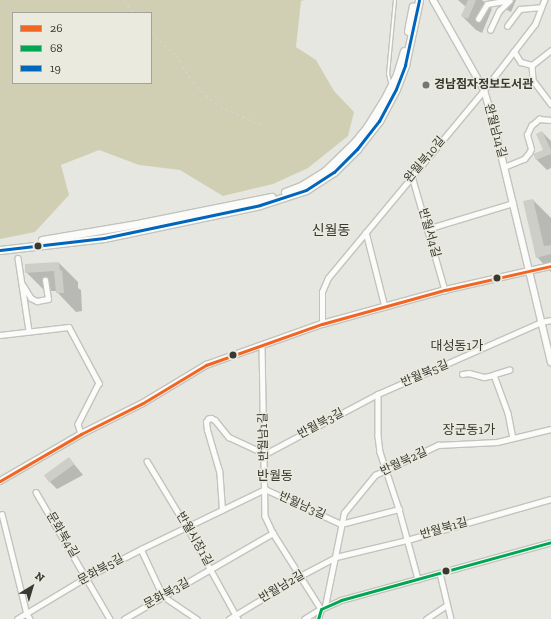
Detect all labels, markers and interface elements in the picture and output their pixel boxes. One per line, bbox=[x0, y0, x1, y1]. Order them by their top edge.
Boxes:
legend bbox=[12, 12, 152, 84]
text: 26 bbox=[50, 21, 63, 35]
text: 68 bbox=[50, 41, 63, 55]
text: 19 bbox=[50, 61, 61, 75]
place label: 경남점자정보도서관 bbox=[434, 78, 533, 92]
marker: 경남점자정보도서관 bbox=[421, 80, 431, 90]
street label: 완월남14길 bbox=[481, 102, 509, 160]
street label: 완월북10길 bbox=[402, 134, 448, 186]
street label: 반월서4길 bbox=[415, 207, 443, 259]
district label: 신월동 bbox=[312, 223, 350, 239]
unlabelled marker bbox=[33, 241, 43, 251]
unlabelled marker bbox=[492, 273, 502, 283]
district label: 대성동1가 bbox=[431, 338, 483, 354]
unlabelled marker bbox=[228, 350, 238, 360]
street label: 반월북5길 bbox=[399, 358, 451, 390]
street label: 반월북3길 bbox=[296, 406, 346, 442]
street label: 반월남1길 bbox=[256, 412, 272, 462]
district label: 장군동1가 bbox=[443, 422, 495, 438]
street label: 반월북2길 bbox=[378, 445, 430, 479]
district label: 반월동 bbox=[257, 468, 293, 484]
street label: 반월남3길 bbox=[276, 489, 328, 523]
street label: 반월시장1길 bbox=[173, 509, 215, 569]
street label: 문화북4길 bbox=[43, 510, 81, 560]
street label: 반월북1길 bbox=[419, 515, 469, 543]
street label: 문화북5길 bbox=[76, 552, 126, 588]
unlabelled marker bbox=[441, 566, 451, 576]
north arrow bbox=[12, 567, 52, 607]
street label: 반월남2길 bbox=[257, 568, 307, 606]
text: N bbox=[32, 569, 47, 585]
street label: 문화북3길 bbox=[142, 576, 192, 612]

